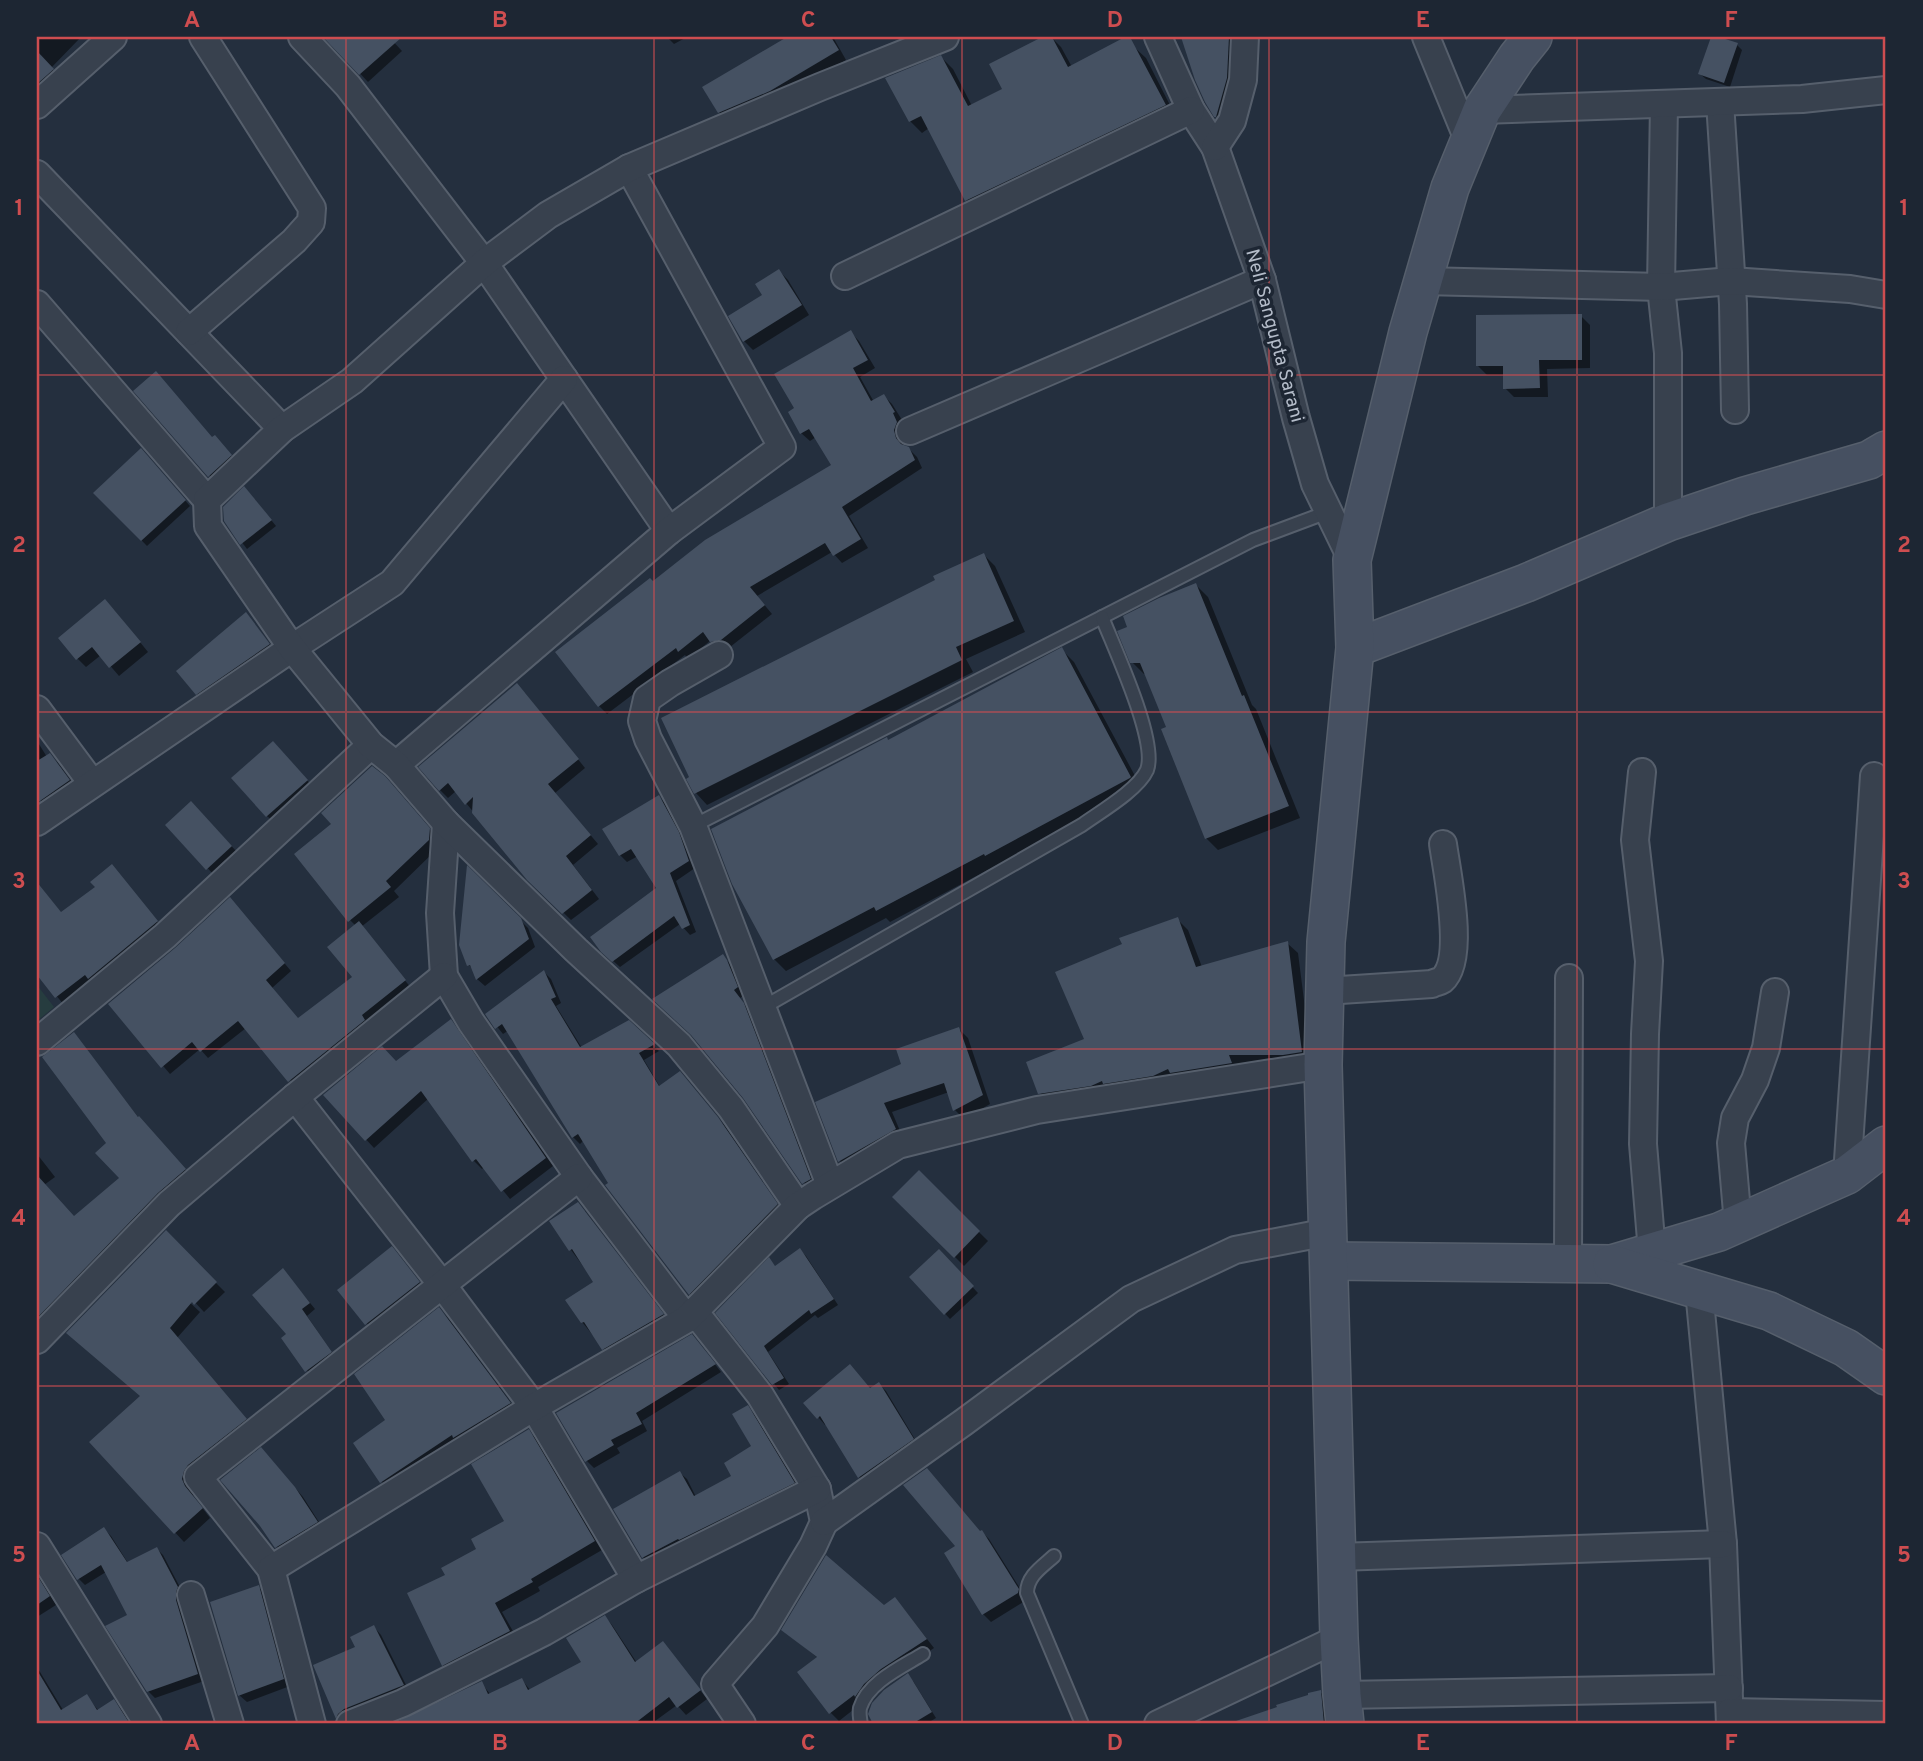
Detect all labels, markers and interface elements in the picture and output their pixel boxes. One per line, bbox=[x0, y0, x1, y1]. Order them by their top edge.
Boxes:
text: A bbox=[184, 7, 200, 36]
text: B bbox=[492, 7, 508, 36]
text: C bbox=[801, 7, 815, 36]
text: D bbox=[1107, 7, 1123, 36]
text: E bbox=[1416, 7, 1430, 36]
text: F bbox=[1724, 7, 1738, 36]
text: 1 bbox=[14, 195, 24, 224]
text: 1 bbox=[1899, 195, 1909, 224]
street label: Neli Sangupta Sarani bbox=[1239, 247, 1309, 425]
text: 2 bbox=[12, 532, 26, 561]
text: 2 bbox=[1897, 532, 1911, 561]
text: 3 bbox=[12, 868, 26, 897]
text: 3 bbox=[1897, 868, 1911, 897]
text: 4 bbox=[12, 1205, 26, 1234]
text: 4 bbox=[1897, 1205, 1911, 1234]
text: 5 bbox=[12, 1542, 26, 1571]
text: 5 bbox=[1897, 1542, 1911, 1571]
text: A bbox=[184, 1730, 200, 1759]
text: B bbox=[492, 1730, 508, 1759]
text: C bbox=[801, 1730, 815, 1759]
text: D bbox=[1107, 1730, 1123, 1759]
text: E bbox=[1416, 1730, 1430, 1759]
text: F bbox=[1724, 1730, 1738, 1759]

